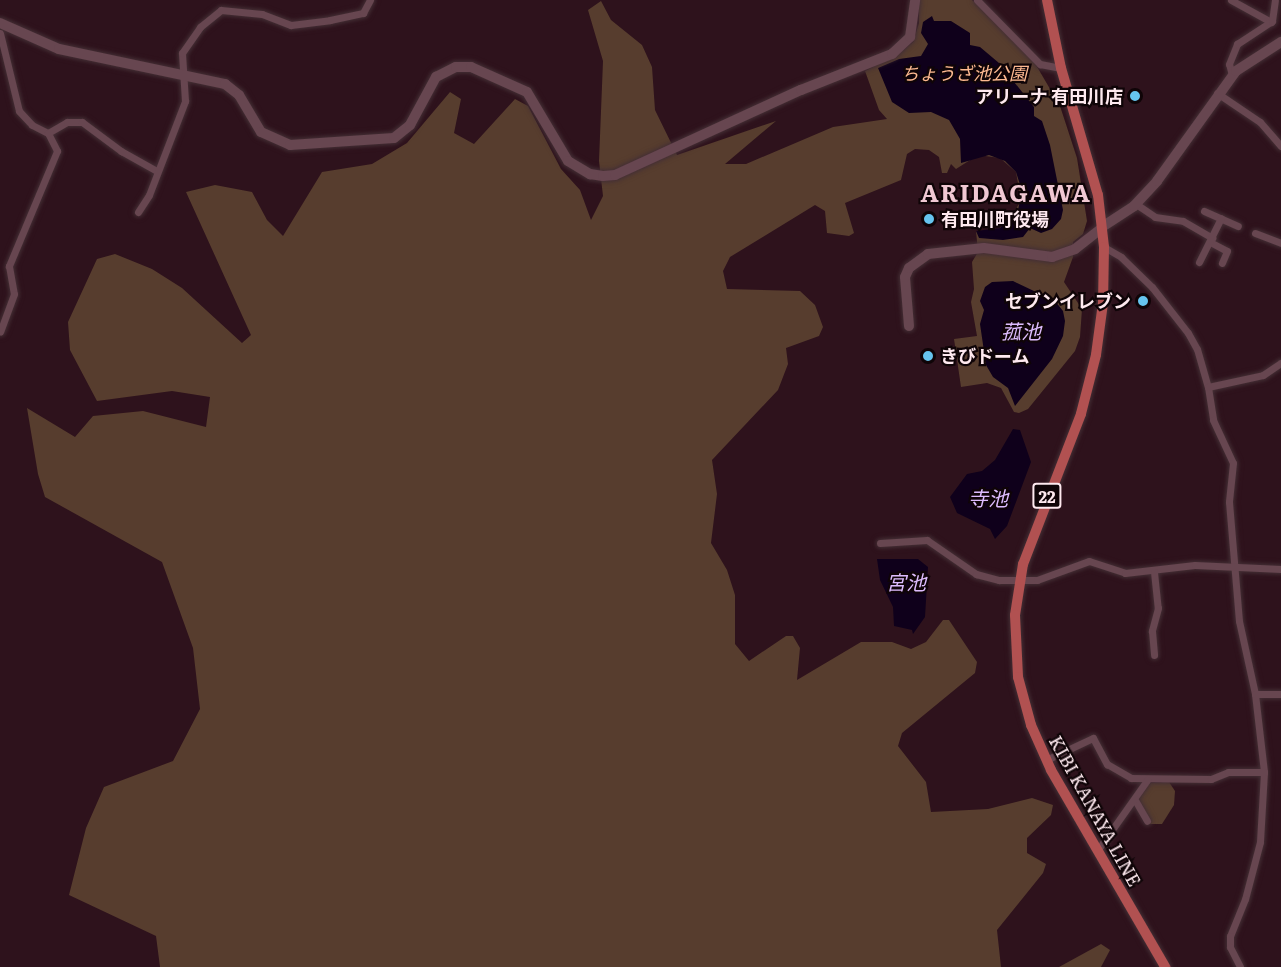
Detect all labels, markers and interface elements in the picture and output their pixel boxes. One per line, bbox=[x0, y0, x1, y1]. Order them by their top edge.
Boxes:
park label: ちょうざ池公園 bbox=[901, 62, 1027, 84]
place label: アリーナ 有田川店 bbox=[975, 85, 1123, 107]
marker: アリーナ 有田川店 bbox=[1128, 89, 1142, 103]
district label: ARIDAGAWA bbox=[921, 178, 1091, 206]
place label: 有田川町役場 bbox=[941, 208, 1049, 230]
marker: 有田川町役場 bbox=[922, 212, 936, 226]
place label: セブンイレブン bbox=[1005, 290, 1131, 312]
marker: セブンイレブン bbox=[1136, 294, 1150, 308]
water label: 菰池 bbox=[1001, 318, 1041, 342]
place label: きびドーム bbox=[940, 345, 1030, 367]
marker: きびドーム bbox=[921, 349, 935, 363]
road number: 22 bbox=[1032, 483, 1062, 509]
water label: 寺池 bbox=[968, 485, 1008, 509]
water label: 宮池 bbox=[886, 569, 926, 593]
street label: KIBI KANAYA LINE bbox=[1045, 732, 1145, 890]

